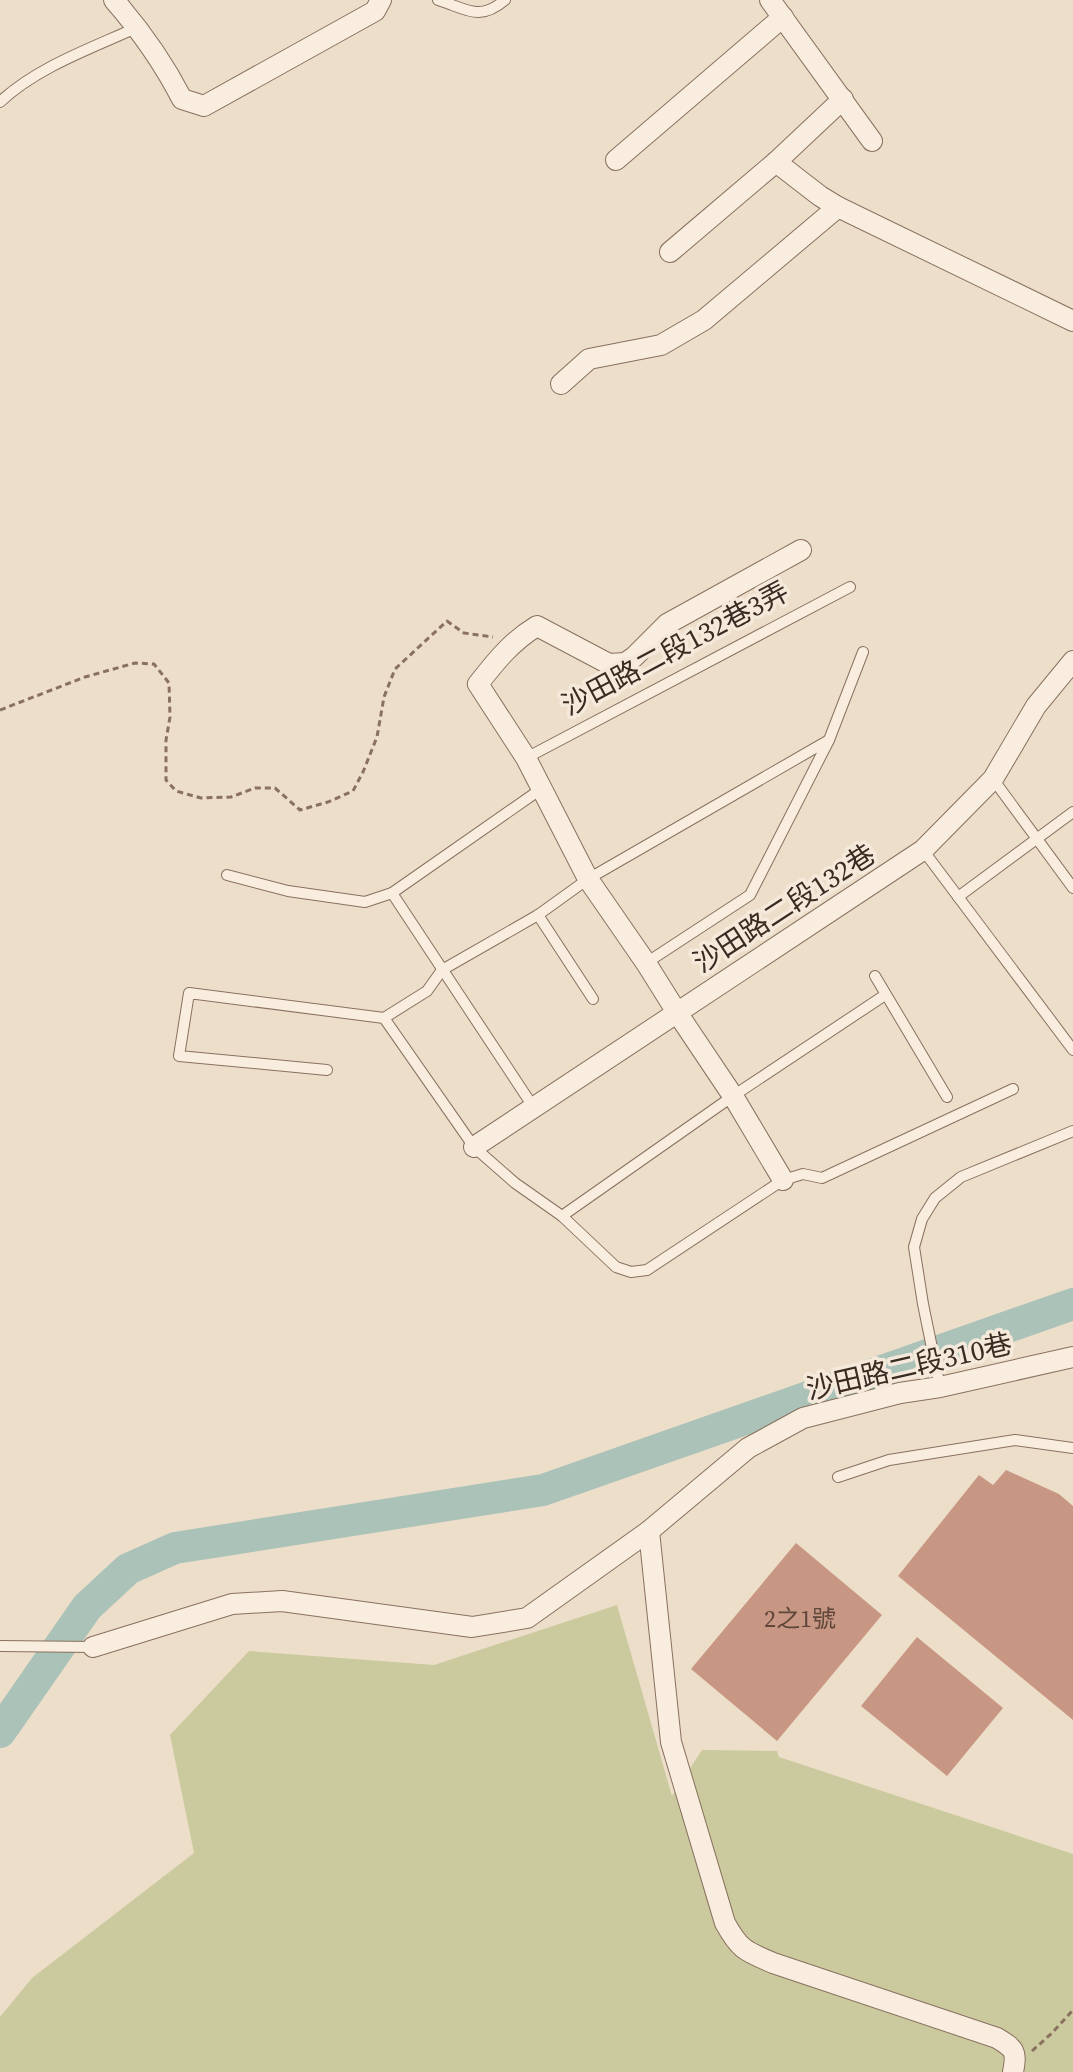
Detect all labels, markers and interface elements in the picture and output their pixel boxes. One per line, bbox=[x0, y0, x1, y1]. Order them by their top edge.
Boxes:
street label: 沙田路二段132巷3弄 bbox=[555, 572, 795, 724]
street label: 沙田路二段132巷 bbox=[686, 835, 882, 981]
street label: 沙田路二段310巷 bbox=[802, 1324, 1016, 1408]
house number: 2之1號 bbox=[764, 1602, 836, 1635]

